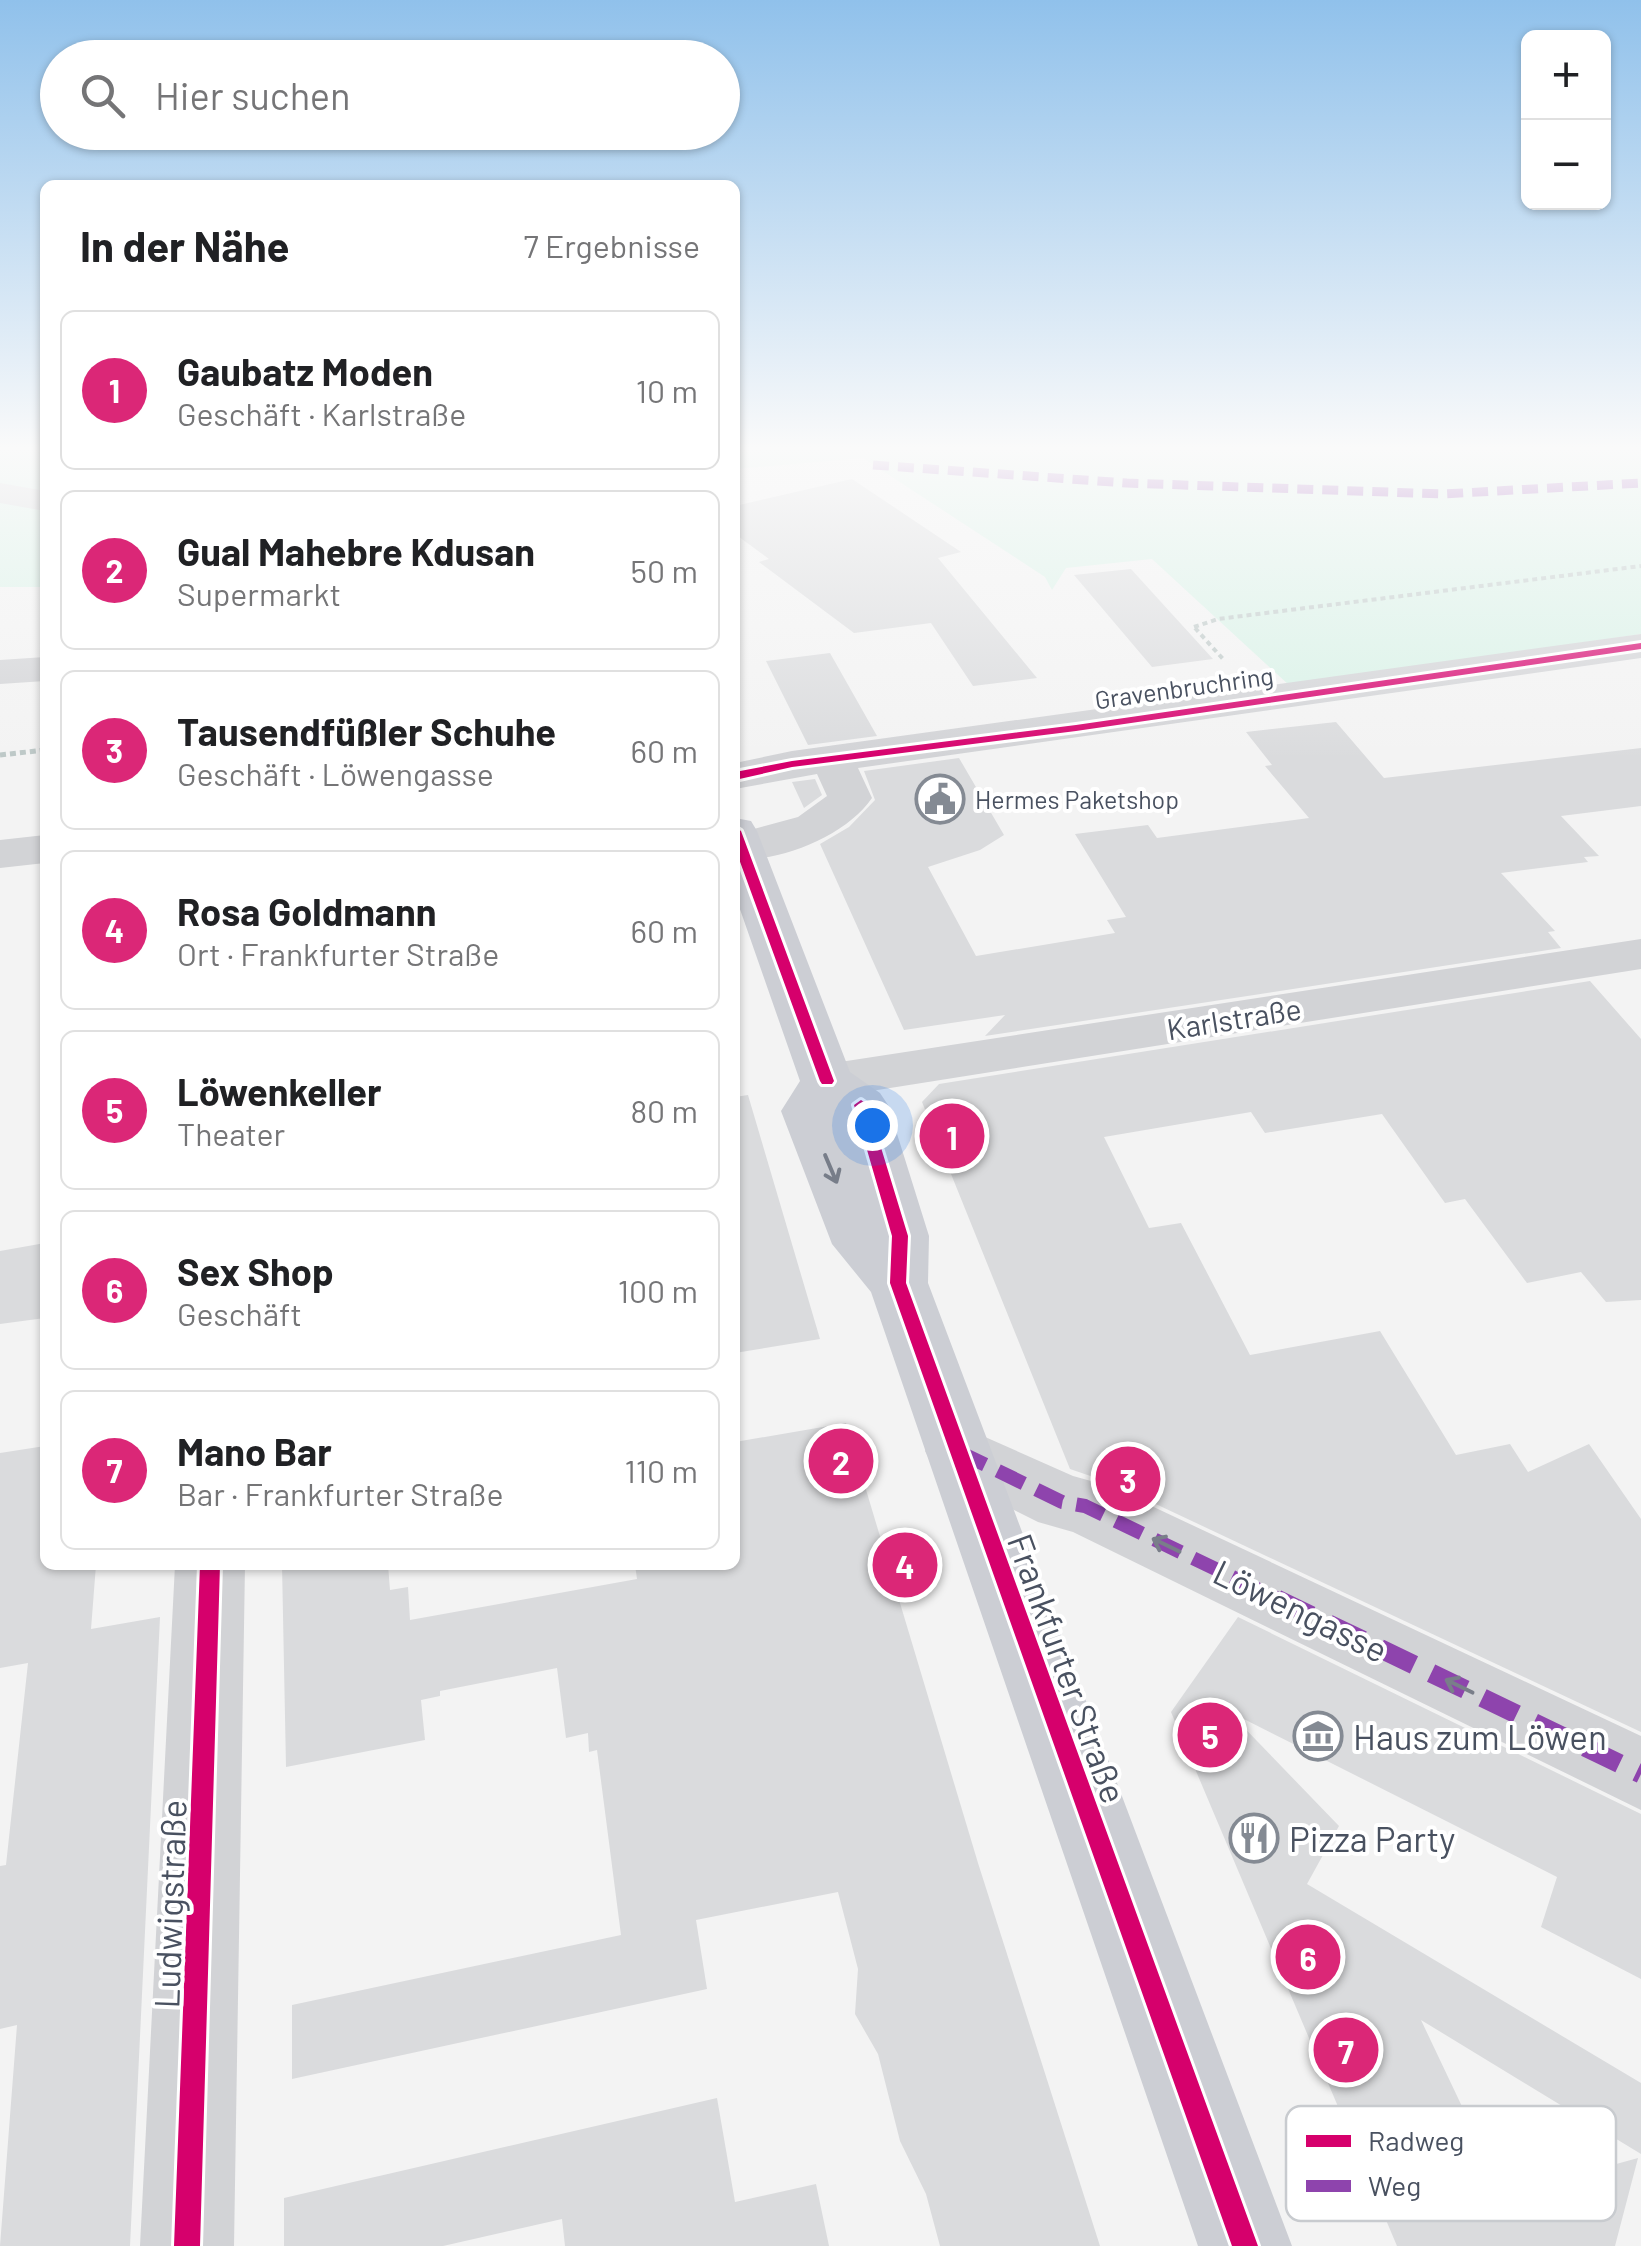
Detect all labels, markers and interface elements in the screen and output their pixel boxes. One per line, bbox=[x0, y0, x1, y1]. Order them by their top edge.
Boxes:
map controls bbox=[1521, 30, 1611, 210]
button: + bbox=[1521, 30, 1611, 120]
search box bbox=[40, 40, 740, 150]
icon: search bbox=[75, 68, 130, 123]
text: Hier suchen bbox=[155, 72, 351, 118]
button: − bbox=[1521, 120, 1611, 210]
text: In der Nähe bbox=[80, 220, 289, 270]
text: 7 Ergebnisse bbox=[523, 226, 700, 264]
text: Gaubatz Moden bbox=[177, 348, 433, 394]
text: 1 bbox=[109, 371, 120, 409]
text: 10 m bbox=[636, 371, 698, 409]
text: Geschäft · Karlstraße bbox=[177, 394, 466, 432]
text: Gual Mahebre Kdusan bbox=[177, 528, 535, 574]
text: 2 bbox=[106, 551, 123, 589]
text: 50 m bbox=[631, 551, 698, 589]
text: Supermarkt bbox=[177, 574, 341, 612]
street label: Gravenbruchring bbox=[1093, 660, 1275, 714]
text: Tausendfüßler Schuhe bbox=[177, 708, 556, 754]
text: 3 bbox=[106, 731, 123, 769]
text: 60 m bbox=[631, 731, 698, 769]
text: Geschäft · Löwengasse bbox=[177, 754, 494, 792]
public building icon: Hermes Paketshop bbox=[914, 773, 966, 825]
place label: Hermes Paketshop bbox=[975, 784, 1179, 814]
text: Rosa Goldmann bbox=[177, 888, 437, 934]
text: 4 bbox=[105, 911, 124, 949]
text: 60 m bbox=[631, 911, 698, 949]
text: Ort · Frankfurter Straße bbox=[177, 934, 499, 972]
street label: Karlstraße bbox=[1164, 990, 1304, 1046]
text: Löwenkeller bbox=[177, 1068, 382, 1114]
text: 5 bbox=[106, 1091, 123, 1129]
text: 80 m bbox=[630, 1091, 698, 1129]
pin: 1 bbox=[920, 1098, 984, 1174]
your location bbox=[847, 1100, 898, 1151]
text: Theater bbox=[177, 1114, 285, 1152]
one-way arrow bbox=[823, 1153, 841, 1184]
text: Sex Shop bbox=[177, 1248, 334, 1294]
text: 6 bbox=[106, 1271, 123, 1309]
text: 100 m bbox=[618, 1271, 698, 1309]
text: Geschäft bbox=[177, 1294, 302, 1332]
pin: 2 bbox=[808, 1424, 874, 1498]
text: Mano Bar bbox=[177, 1428, 332, 1474]
pin: 3 bbox=[1096, 1442, 1160, 1516]
text: 7 bbox=[107, 1451, 122, 1489]
text: 110 m bbox=[625, 1451, 698, 1489]
text: Bar · Frankfurter Straße bbox=[177, 1474, 503, 1512]
pin: 4 bbox=[872, 1528, 938, 1602]
street label: Frankfurter Straße bbox=[1000, 1528, 1136, 1808]
one-way arrow bbox=[1152, 1534, 1182, 1553]
street label: Löwengasse bbox=[1207, 1550, 1395, 1670]
one-way arrow bbox=[1444, 1676, 1474, 1695]
pin: 5 bbox=[1178, 1698, 1242, 1772]
museum icon: Haus zum Löwen bbox=[1292, 1710, 1344, 1762]
place label: Haus zum Löwen bbox=[1353, 1715, 1607, 1757]
street label: Ludwigstraße bbox=[144, 1799, 194, 2009]
restaurant icon: Pizza Party bbox=[1228, 1812, 1280, 1864]
place label: Pizza Party bbox=[1289, 1817, 1455, 1859]
pin: 6 bbox=[1276, 1920, 1340, 1994]
pin: 7 bbox=[1314, 2012, 1378, 2088]
legend bbox=[1286, 2106, 1616, 2221]
text: Radweg bbox=[1368, 2123, 1464, 2157]
text: Weg bbox=[1368, 2168, 1421, 2202]

